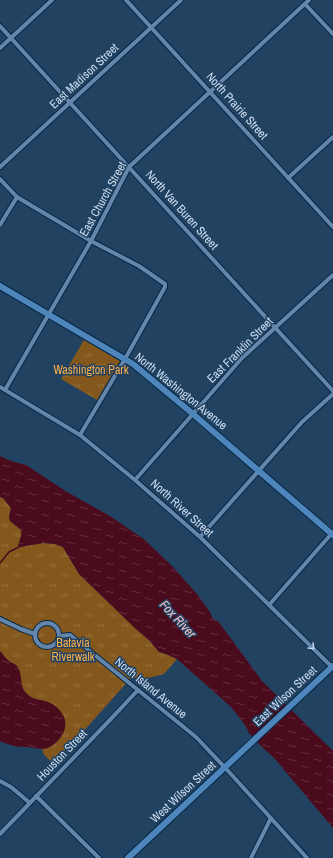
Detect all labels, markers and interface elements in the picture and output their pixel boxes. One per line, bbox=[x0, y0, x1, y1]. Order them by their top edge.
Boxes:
street label: East Madison Street bbox=[46, 40, 122, 112]
street label: North Prairie Street bbox=[203, 69, 272, 143]
street label: East Church Street bbox=[76, 159, 130, 239]
street label: North Van Buren Street bbox=[142, 167, 222, 253]
street label: East Franklin Street bbox=[204, 313, 277, 386]
street label: North Washington Avenue bbox=[132, 349, 230, 433]
park label: Washington Park bbox=[53, 362, 129, 378]
street label: North River Street bbox=[147, 476, 217, 541]
water label: Fox River bbox=[156, 596, 200, 642]
park label: Batavia Riverwalk bbox=[51, 635, 95, 665]
one-way arrow bbox=[307, 643, 315, 650]
street label: North Island Avenue bbox=[112, 654, 190, 722]
street label: East Wilson Street bbox=[250, 662, 320, 730]
street label: Houston Street bbox=[33, 726, 91, 784]
street label: West Wilson Street bbox=[147, 757, 219, 827]

